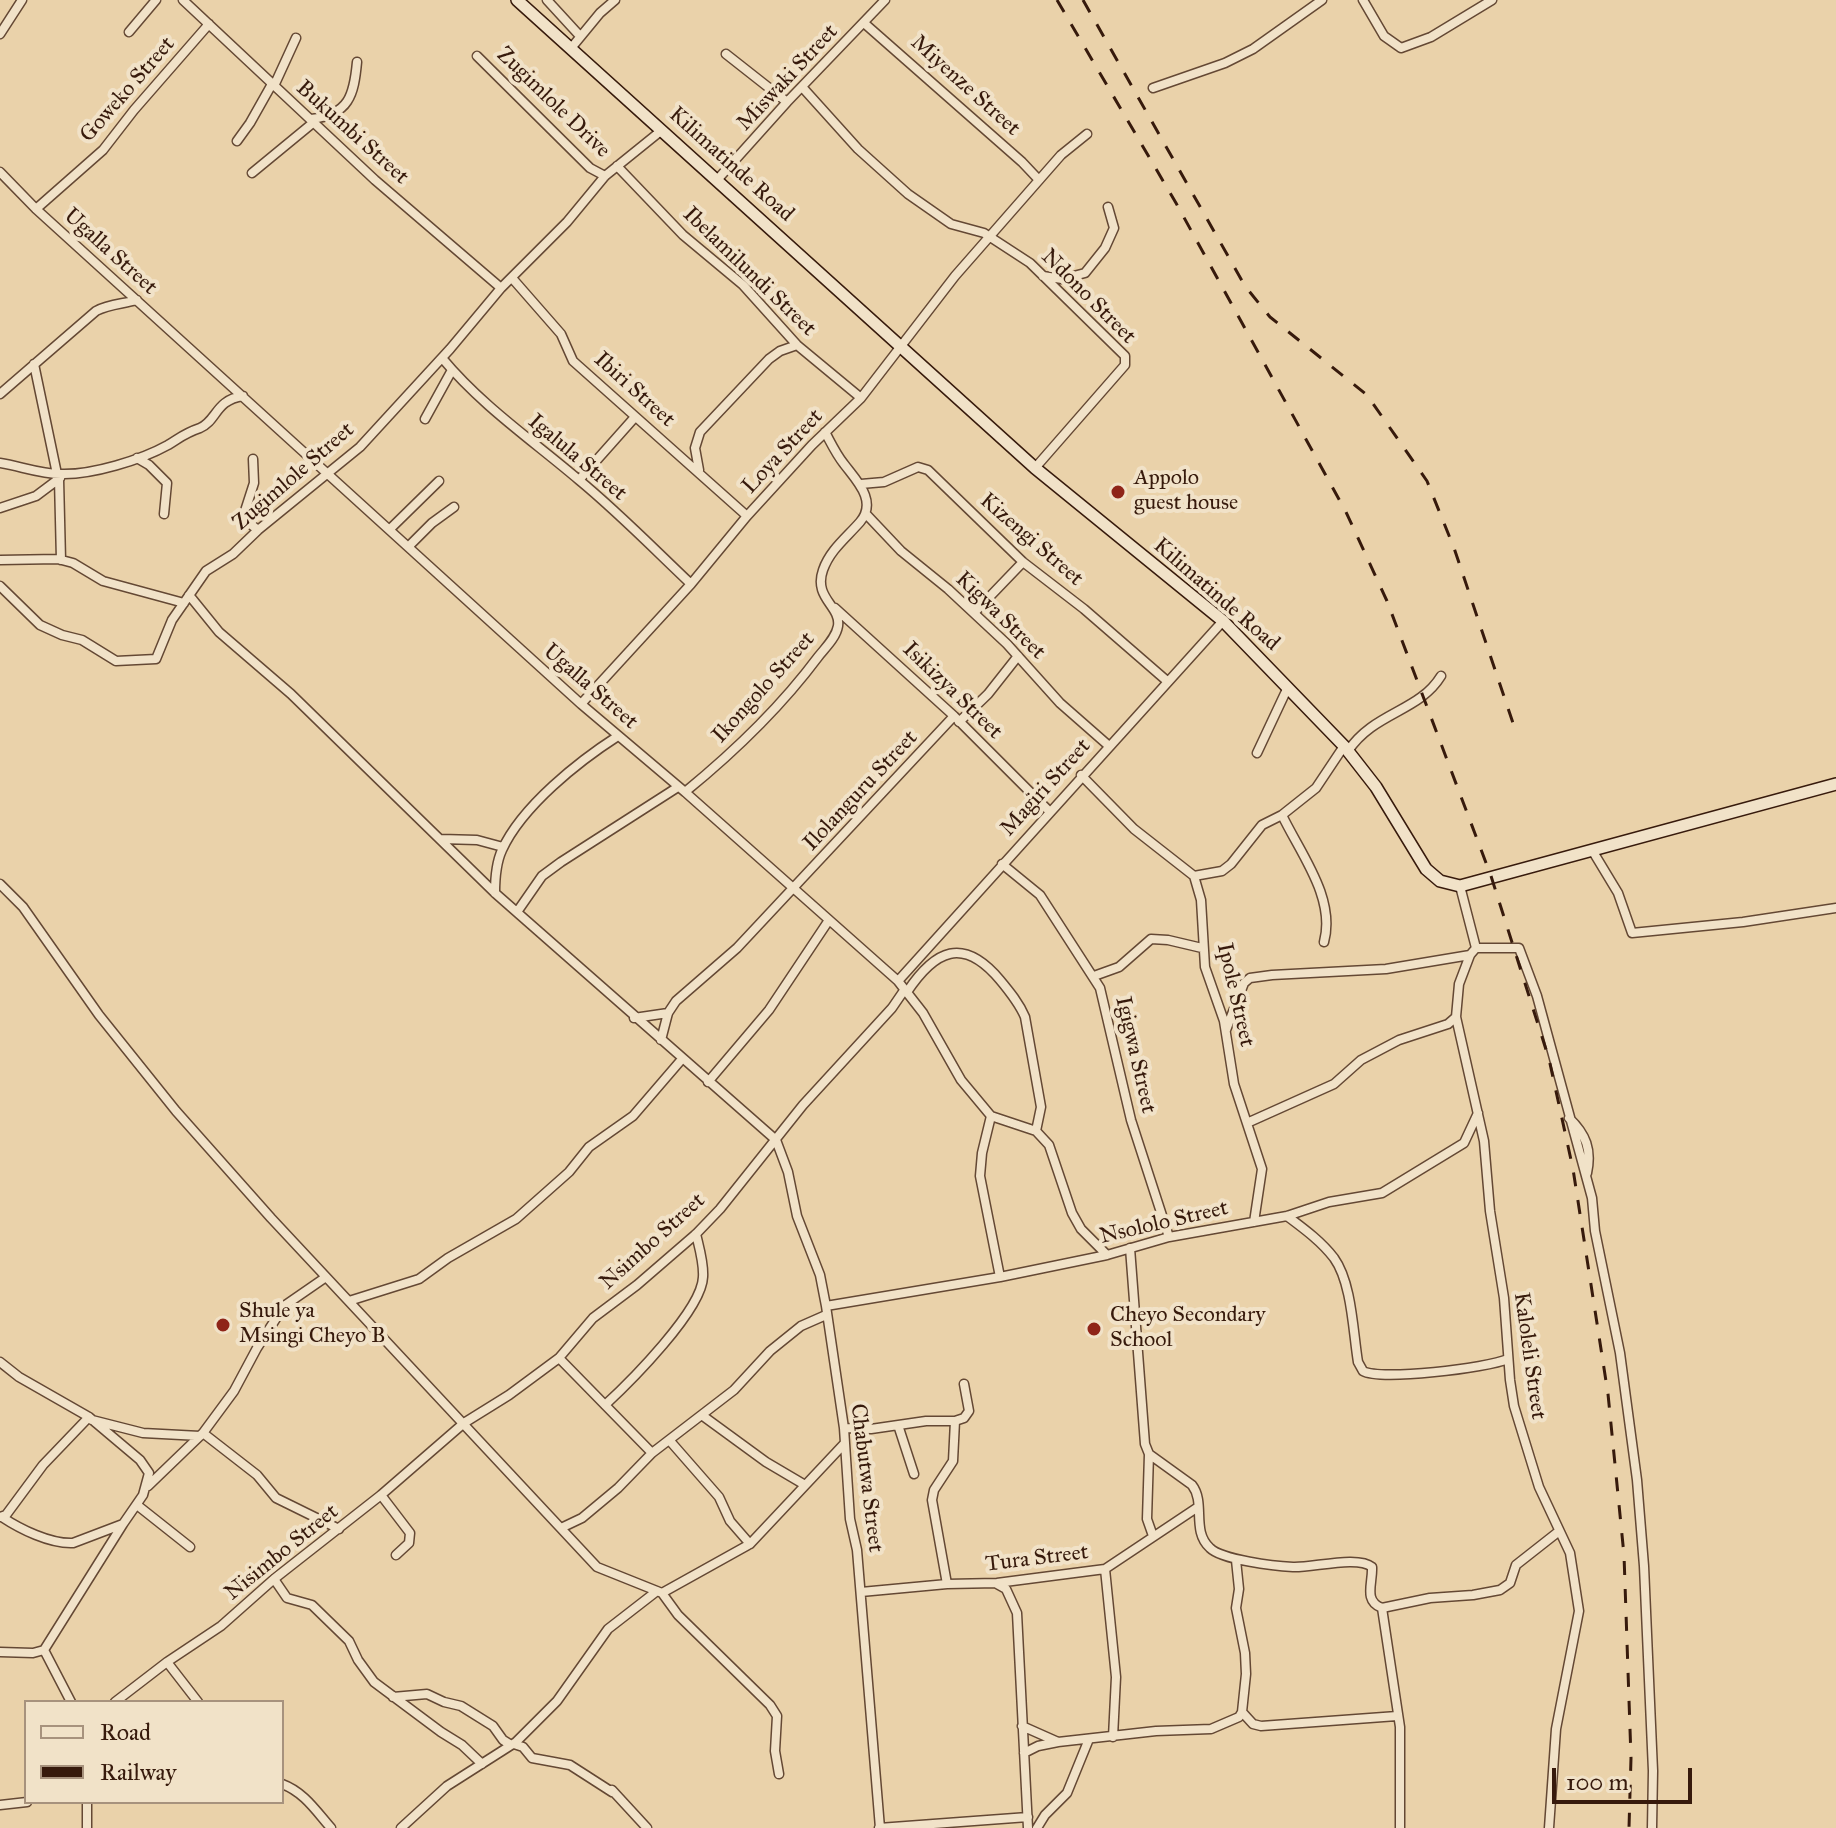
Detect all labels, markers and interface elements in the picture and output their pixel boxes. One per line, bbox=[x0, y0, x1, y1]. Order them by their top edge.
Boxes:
street label: Miswaki Street bbox=[732, 19, 844, 137]
street label: Miyenze Street bbox=[905, 30, 1025, 142]
street label: Goweko Street bbox=[75, 32, 181, 148]
street label: Zugimlole Drive bbox=[491, 42, 615, 164]
street label: Bukumbi Street bbox=[290, 75, 414, 191]
street label: Kilimatinde Road bbox=[663, 102, 799, 228]
street label: Ibelamilundi Street bbox=[677, 202, 821, 342]
street label: Ugalla Street bbox=[58, 203, 162, 301]
street label: Ndono Street bbox=[1035, 244, 1141, 350]
street label: Ibiri Street bbox=[588, 347, 680, 433]
street label: Loya Street bbox=[737, 404, 829, 500]
street label: Igalula Street bbox=[522, 409, 632, 507]
street label: Zugimlole Street bbox=[228, 417, 360, 537]
place label: Appolo guest house bbox=[1134, 466, 1238, 518]
marker: Appolo guest house bbox=[1109, 483, 1127, 501]
street label: Kizengi Street bbox=[974, 488, 1088, 592]
street label: Kilimatinde Road bbox=[1147, 533, 1285, 657]
street label: Kigwa Street bbox=[949, 566, 1051, 666]
street label: Ikongolo Street bbox=[707, 627, 821, 749]
street label: Isikizya Street bbox=[897, 637, 1007, 745]
street label: Ugalla Street bbox=[537, 639, 643, 735]
street label: Ilolanguru Street bbox=[798, 725, 924, 857]
street label: Magiri Street bbox=[995, 734, 1097, 842]
street label: Ipole Street bbox=[1210, 941, 1260, 1049]
street label: Igigwa Street bbox=[1109, 994, 1161, 1116]
street label: Nsimbo Street bbox=[595, 1188, 711, 1296]
street label: Nsololo Street bbox=[1097, 1195, 1231, 1251]
street label: Kaloleli Street bbox=[1507, 1291, 1551, 1421]
place label: Shule ya Msingi Cheyo B bbox=[239, 1299, 386, 1350]
place label: Cheyo Secondary School bbox=[1110, 1303, 1265, 1354]
marker: Shule ya Msingi Cheyo B bbox=[214, 1316, 232, 1334]
marker: Cheyo Secondary School bbox=[1085, 1320, 1103, 1338]
street label: Chabutwa Street bbox=[844, 1402, 888, 1554]
street label: Nisimbo Street bbox=[220, 1499, 344, 1607]
street label: Tura Street bbox=[984, 1540, 1090, 1578]
legend bbox=[24, 1700, 284, 1804]
text: Road bbox=[100, 1717, 151, 1747]
scale bar bbox=[1556, 1752, 1696, 1802]
text: Railway bbox=[100, 1757, 177, 1787]
text: 100 m bbox=[1566, 1767, 1629, 1797]

